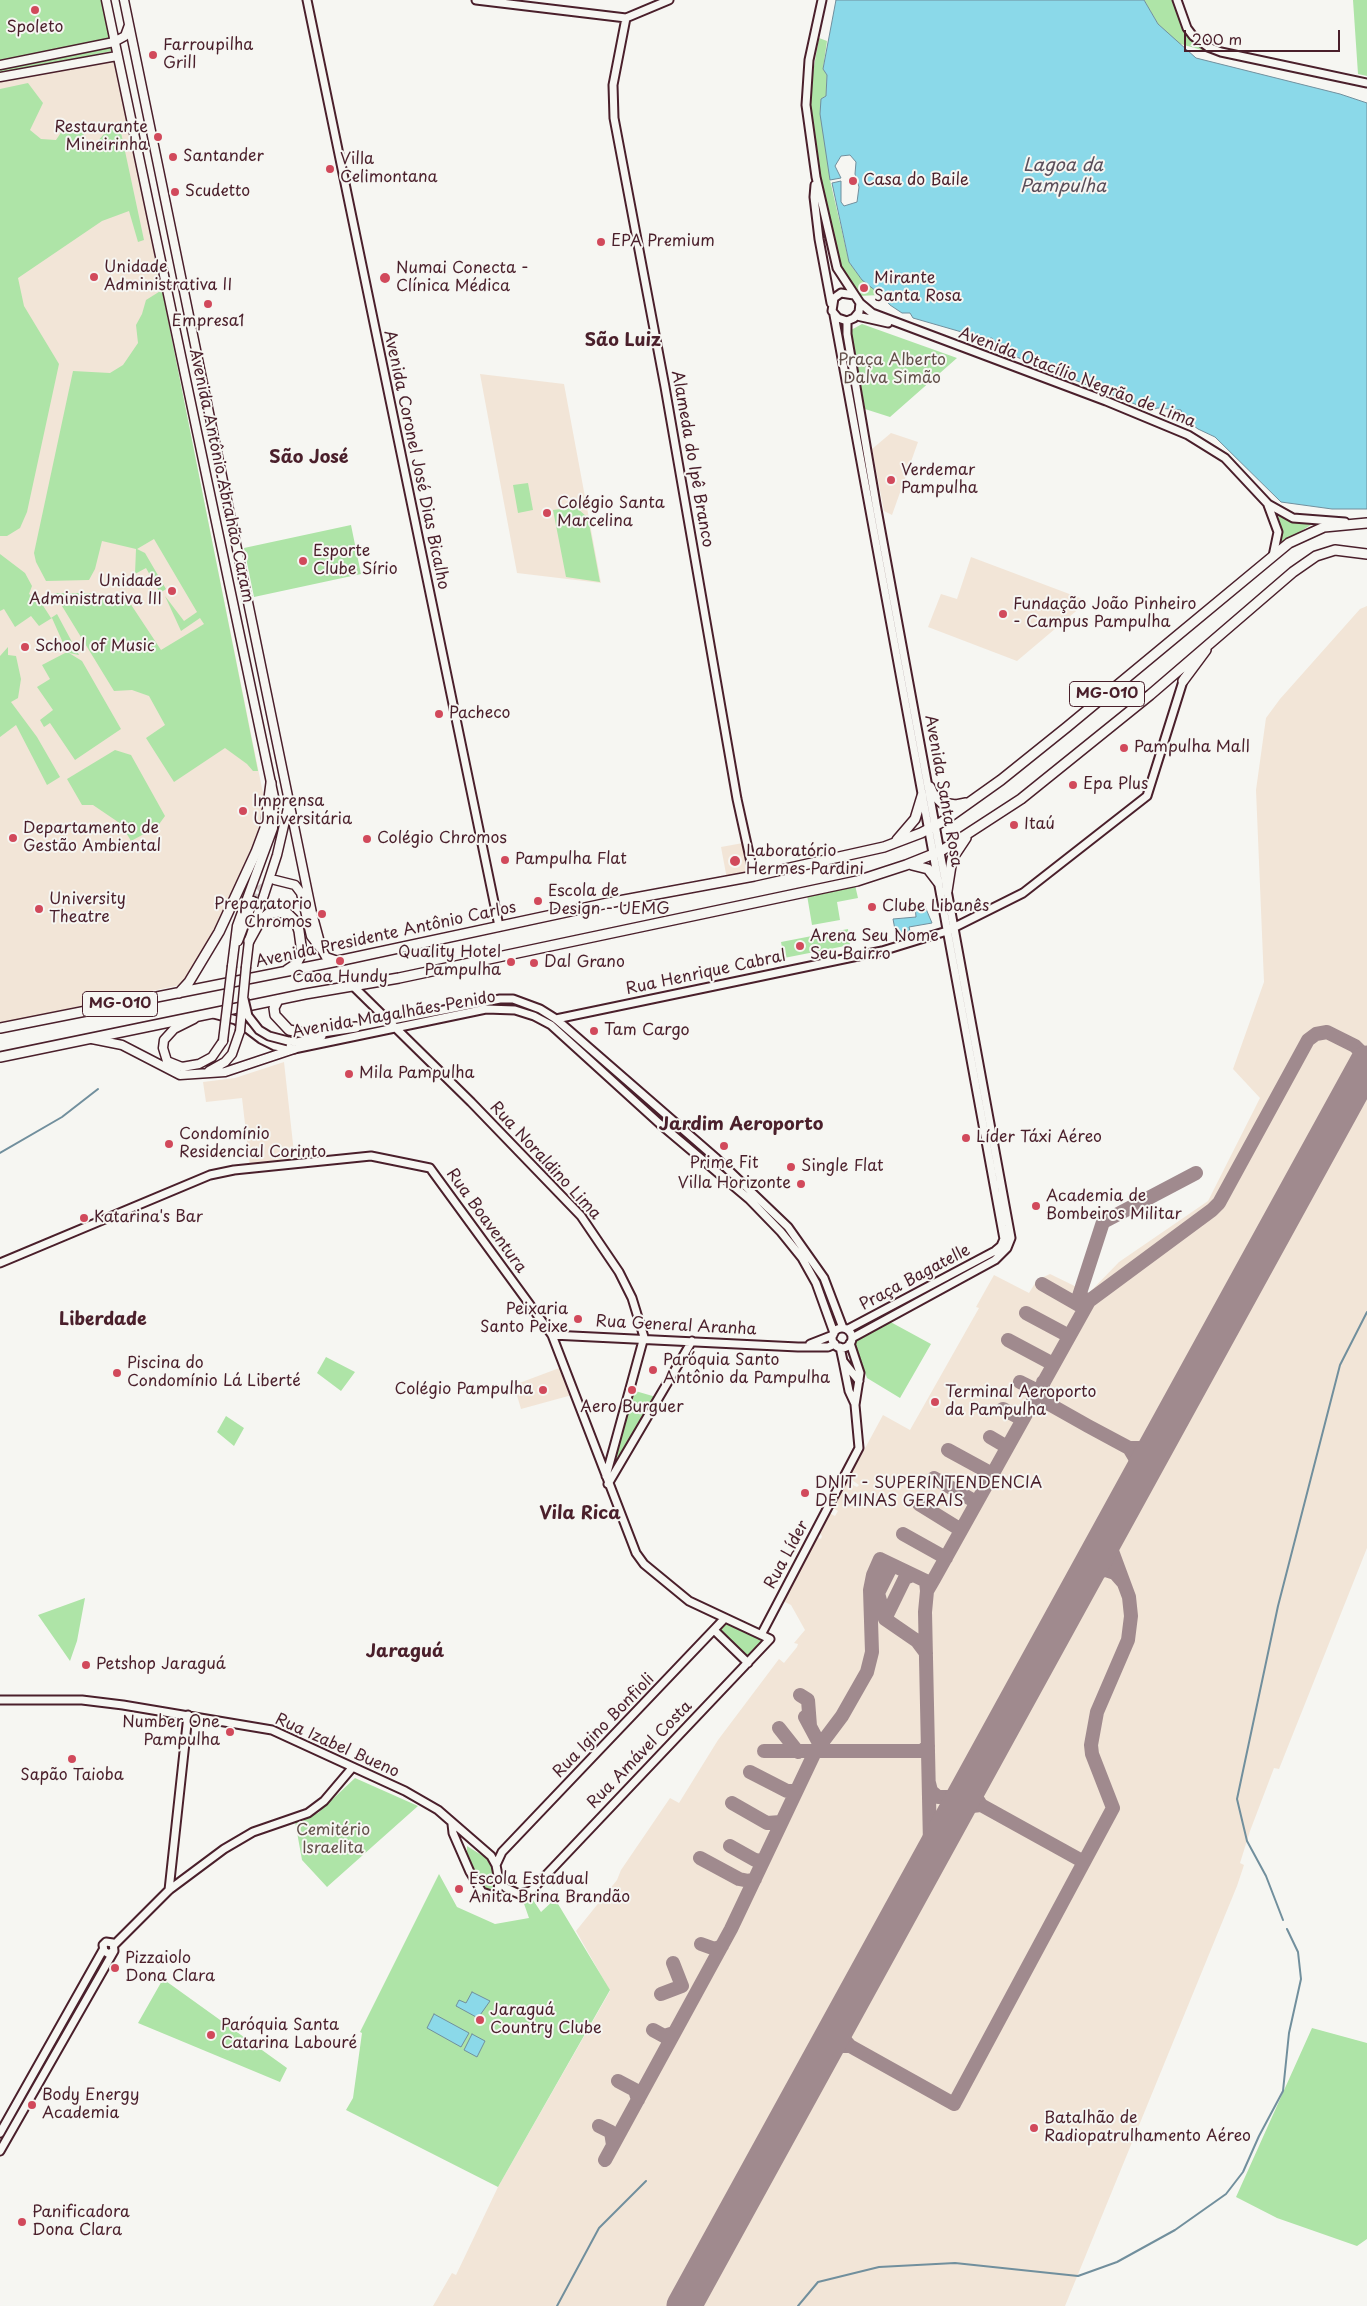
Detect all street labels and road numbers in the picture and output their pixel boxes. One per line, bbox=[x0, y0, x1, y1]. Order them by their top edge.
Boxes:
street label: Avenida Otacílio Negrão de Lima bbox=[956, 324, 1198, 432]
street label: Avenida Coronel José Dias Bicalho bbox=[379, 329, 453, 591]
street label: Avenida Antônio Abrahão Caram bbox=[185, 347, 257, 605]
street label: Alameda do Ipê Branco bbox=[667, 369, 717, 549]
road number: MG-010 bbox=[1070, 682, 1144, 706]
street label: Avenida Santa Rosa bbox=[920, 713, 966, 869]
street label: Avenida Presidente Antônio Carlos bbox=[254, 898, 518, 972]
street label: Rua Henrique Cabral bbox=[624, 947, 788, 999]
street label: Avenida Magalhães Penido bbox=[291, 988, 497, 1042]
road number: MG-010 bbox=[82, 992, 158, 1016]
street label: Rua Noraldino Lima bbox=[485, 1098, 605, 1224]
street label: Rua Boaventura bbox=[442, 1165, 530, 1277]
street label: Praça Bagatelle bbox=[856, 1241, 974, 1315]
street label: Rua General Aranha bbox=[595, 1312, 757, 1340]
street label: Rua Líder bbox=[761, 1518, 813, 1592]
street label: Rua Igino Bonfioli bbox=[549, 1670, 659, 1782]
street label: Rua Amável Costa bbox=[584, 1697, 696, 1813]
street label: Rua Izabel Bueno bbox=[272, 1710, 402, 1782]

